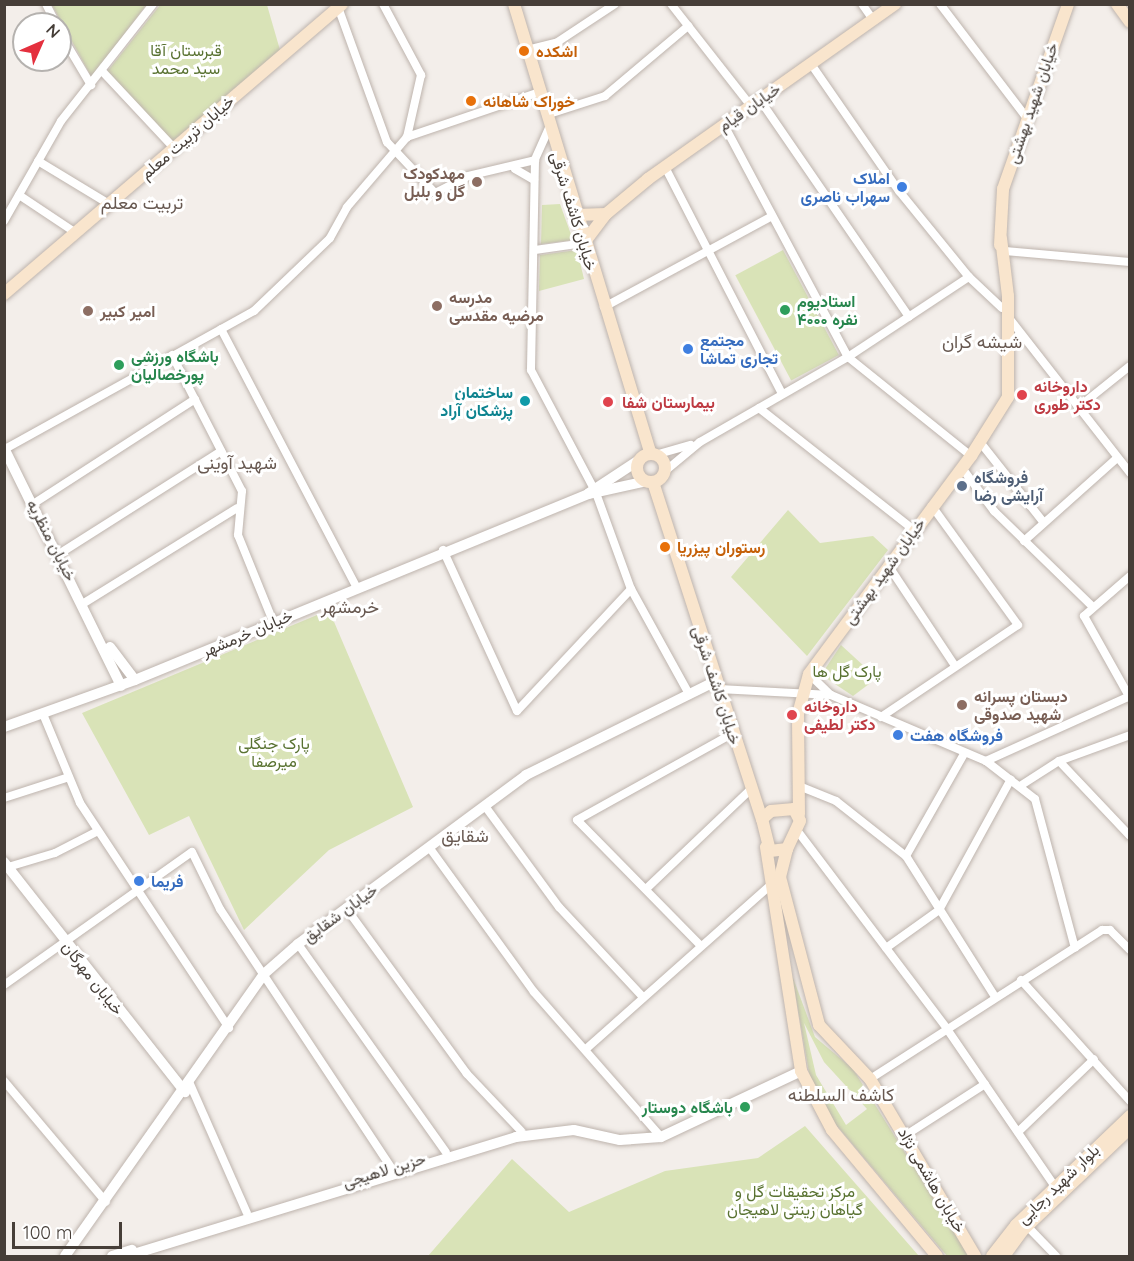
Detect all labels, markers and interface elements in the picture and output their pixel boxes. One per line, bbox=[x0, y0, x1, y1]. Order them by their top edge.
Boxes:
north arrow bbox=[12, 12, 72, 72]
text: N bbox=[42, 19, 65, 42]
park label: قبرستان آقا سید محمد bbox=[150, 40, 222, 78]
street label: خیابان شهید بهشتی bbox=[1002, 40, 1062, 166]
place label: اشکده bbox=[536, 41, 578, 61]
marker: اشکده bbox=[517, 44, 531, 58]
street label: خیابان قیام bbox=[714, 79, 784, 135]
street label: خیابان تربیت معلم bbox=[136, 91, 238, 183]
place label: خوراک شاهانه bbox=[483, 91, 575, 111]
marker: خوراک شاهانه bbox=[464, 94, 478, 108]
street label: خیابان کاشف شرقی bbox=[547, 149, 601, 273]
place label: مهدکودک گل و بلبل bbox=[403, 163, 465, 201]
place label: املاک سهراب ناصری bbox=[801, 168, 890, 206]
marker: مهدکودک گل و بلبل bbox=[470, 175, 484, 189]
marker: املاک سهراب ناصری bbox=[895, 180, 909, 194]
district label: تربیت معلم bbox=[101, 192, 183, 214]
place label: مدرسه مرضیه مقدسی bbox=[449, 287, 544, 325]
place label: استادیوم ۴۰۰۰ نفره bbox=[797, 291, 858, 329]
marker: مدرسه مرضیه مقدسی bbox=[430, 299, 444, 313]
place label: امیر کبیر bbox=[100, 301, 156, 321]
marker: استادیوم ۴۰۰۰ نفره bbox=[778, 303, 792, 317]
marker: امیر کبیر bbox=[81, 304, 95, 318]
place label: مجتمع تجاری تماشا bbox=[700, 330, 778, 368]
district label: شیشه گران bbox=[942, 331, 1022, 353]
marker: مجتمع تجاری تماشا bbox=[681, 342, 695, 356]
place label: باشگاه ورزشی پورخصالیان bbox=[131, 346, 219, 384]
marker: باشگاه ورزشی پورخصالیان bbox=[112, 358, 126, 372]
place label: داروخانه دکتر طوری bbox=[1034, 376, 1101, 414]
place label: ساختمان پزشکان آراد bbox=[440, 382, 513, 420]
marker: داروخانه دکتر طوری bbox=[1015, 388, 1029, 402]
place label: بیمارستان شفا bbox=[622, 392, 715, 412]
marker: بیمارستان شفا bbox=[599, 393, 617, 411]
marker: ساختمان پزشکان آراد bbox=[518, 394, 532, 408]
district label: شهید آوینی bbox=[197, 452, 277, 474]
place label: فروشگاه آرایشی رضا bbox=[974, 467, 1043, 505]
marker: فروشگاه آرایشی رضا bbox=[955, 479, 969, 493]
street label: خیابان منظریه bbox=[23, 496, 81, 584]
street label: خیابان شهید بهشتی bbox=[839, 514, 929, 628]
place label: رستوران پیزریا bbox=[677, 537, 765, 557]
marker: رستوران پیزریا bbox=[658, 540, 672, 554]
district label: خرمشهر bbox=[321, 596, 379, 618]
street label: خیابان خرمشهر bbox=[199, 605, 295, 661]
street label: خیابان کاشف شرقی bbox=[689, 623, 745, 747]
park label: پارک گل ها bbox=[812, 661, 882, 681]
place label: دبستان پسرانه شهید صدوقی bbox=[974, 686, 1068, 724]
place label: داروخانه دکتر لطیفی bbox=[804, 696, 876, 734]
marker: دبستان پسرانه شهید صدوقی bbox=[955, 698, 969, 712]
marker: داروخانه دکتر لطیفی bbox=[785, 708, 799, 722]
place label: فروشگاه هفت bbox=[910, 725, 1003, 745]
marker: فروشگاه هفت bbox=[891, 728, 905, 742]
park label: پارک جنگلی میرصفا bbox=[238, 733, 310, 771]
district label: شقایق bbox=[441, 825, 489, 847]
place label: فریما bbox=[151, 871, 184, 891]
marker: فریما bbox=[132, 874, 146, 888]
street label: خیابان شقایق bbox=[299, 880, 381, 946]
street label: خیابان مهرگان bbox=[58, 937, 128, 1019]
district label: کاشف السلطنه bbox=[788, 1084, 894, 1106]
place label: باشگاه دوستار bbox=[642, 1097, 733, 1117]
marker: باشگاه دوستار bbox=[738, 1100, 752, 1114]
street label: خیابان هاشمی نژاد bbox=[894, 1124, 970, 1236]
street label: بلوار شهید رجایی bbox=[1013, 1140, 1103, 1228]
street label: حزین لاهیجی bbox=[340, 1148, 428, 1192]
park label: مرکز تحقیقات گل و گیاهان زینتی لاهیجان bbox=[727, 1181, 863, 1219]
scale bar bbox=[15, 1210, 124, 1248]
text: 100 m bbox=[23, 1221, 72, 1244]

